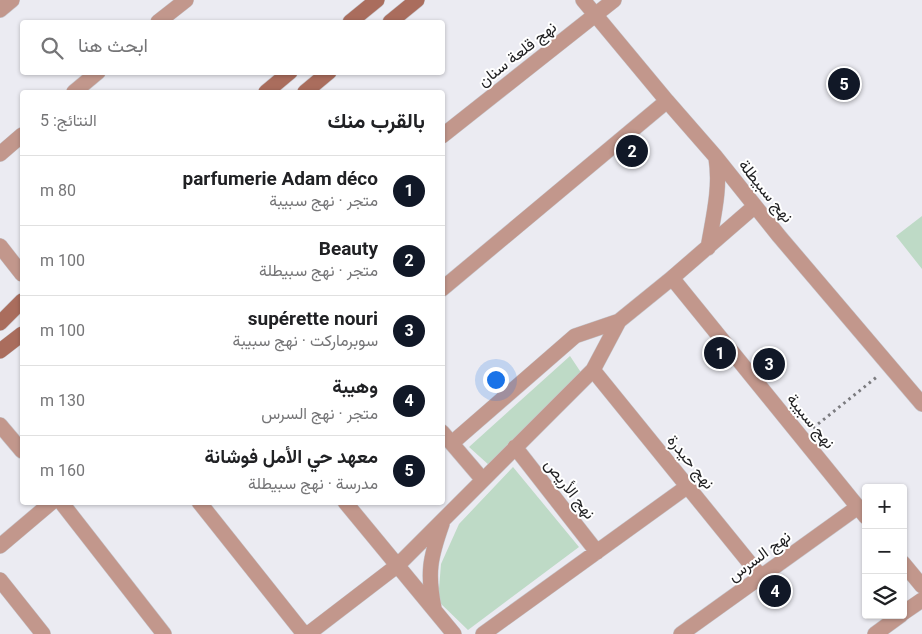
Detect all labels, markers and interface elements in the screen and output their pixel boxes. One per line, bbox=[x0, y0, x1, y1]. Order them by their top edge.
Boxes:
street label: نهج قلعة سنان bbox=[474, 17, 561, 92]
search box bbox=[20, 20, 445, 75]
icon: search bbox=[38, 34, 66, 62]
text: ابحث هنا bbox=[78, 34, 148, 57]
pin: 5 bbox=[828, 65, 860, 103]
text: بالقرب منك bbox=[328, 109, 425, 133]
text: النتائج: 5 bbox=[40, 111, 97, 130]
pin: 2 bbox=[616, 132, 648, 170]
street label: نهج سبيطلة bbox=[733, 156, 797, 228]
text: parfumerie Adam déco bbox=[182, 167, 378, 190]
text: 80 m bbox=[40, 181, 76, 200]
text: 1 bbox=[404, 181, 414, 200]
text: متجر · نهج سبيبة bbox=[269, 191, 378, 210]
text: Beauty bbox=[319, 237, 378, 260]
text: 100 m bbox=[40, 251, 85, 270]
text: 2 bbox=[404, 251, 414, 270]
text: متجر · نهج سبيطلة bbox=[259, 261, 378, 280]
text: supérette nouri bbox=[248, 307, 378, 330]
text: 100 m bbox=[40, 321, 85, 340]
text: 3 bbox=[404, 321, 414, 340]
text: سوبرماركت · نهج سبيبة bbox=[233, 331, 378, 350]
pin: 1 bbox=[704, 334, 736, 372]
pin: 3 bbox=[753, 345, 785, 383]
your location bbox=[483, 367, 509, 393]
text: وهيبة bbox=[332, 375, 378, 398]
street label: نهج سبيبة bbox=[782, 390, 839, 454]
text: 130 m bbox=[40, 391, 85, 410]
text: 4 bbox=[404, 391, 414, 410]
text: متجر · نهج السرس bbox=[261, 404, 378, 423]
street label: نهج حيدرة bbox=[662, 431, 719, 494]
text: معهد حي الأمل فوشانة bbox=[205, 445, 378, 468]
street label: نهج الأريص bbox=[539, 455, 599, 524]
text: 160 m bbox=[40, 461, 85, 480]
text: 5 bbox=[404, 461, 414, 480]
text: مدرسة · نهج سبيطلة bbox=[248, 474, 378, 493]
map controls bbox=[862, 484, 907, 619]
button: + bbox=[862, 484, 907, 529]
street label: نهج السرس bbox=[724, 527, 795, 587]
button: − bbox=[862, 529, 907, 574]
pin: 4 bbox=[759, 572, 791, 610]
button: layers bbox=[862, 574, 907, 619]

